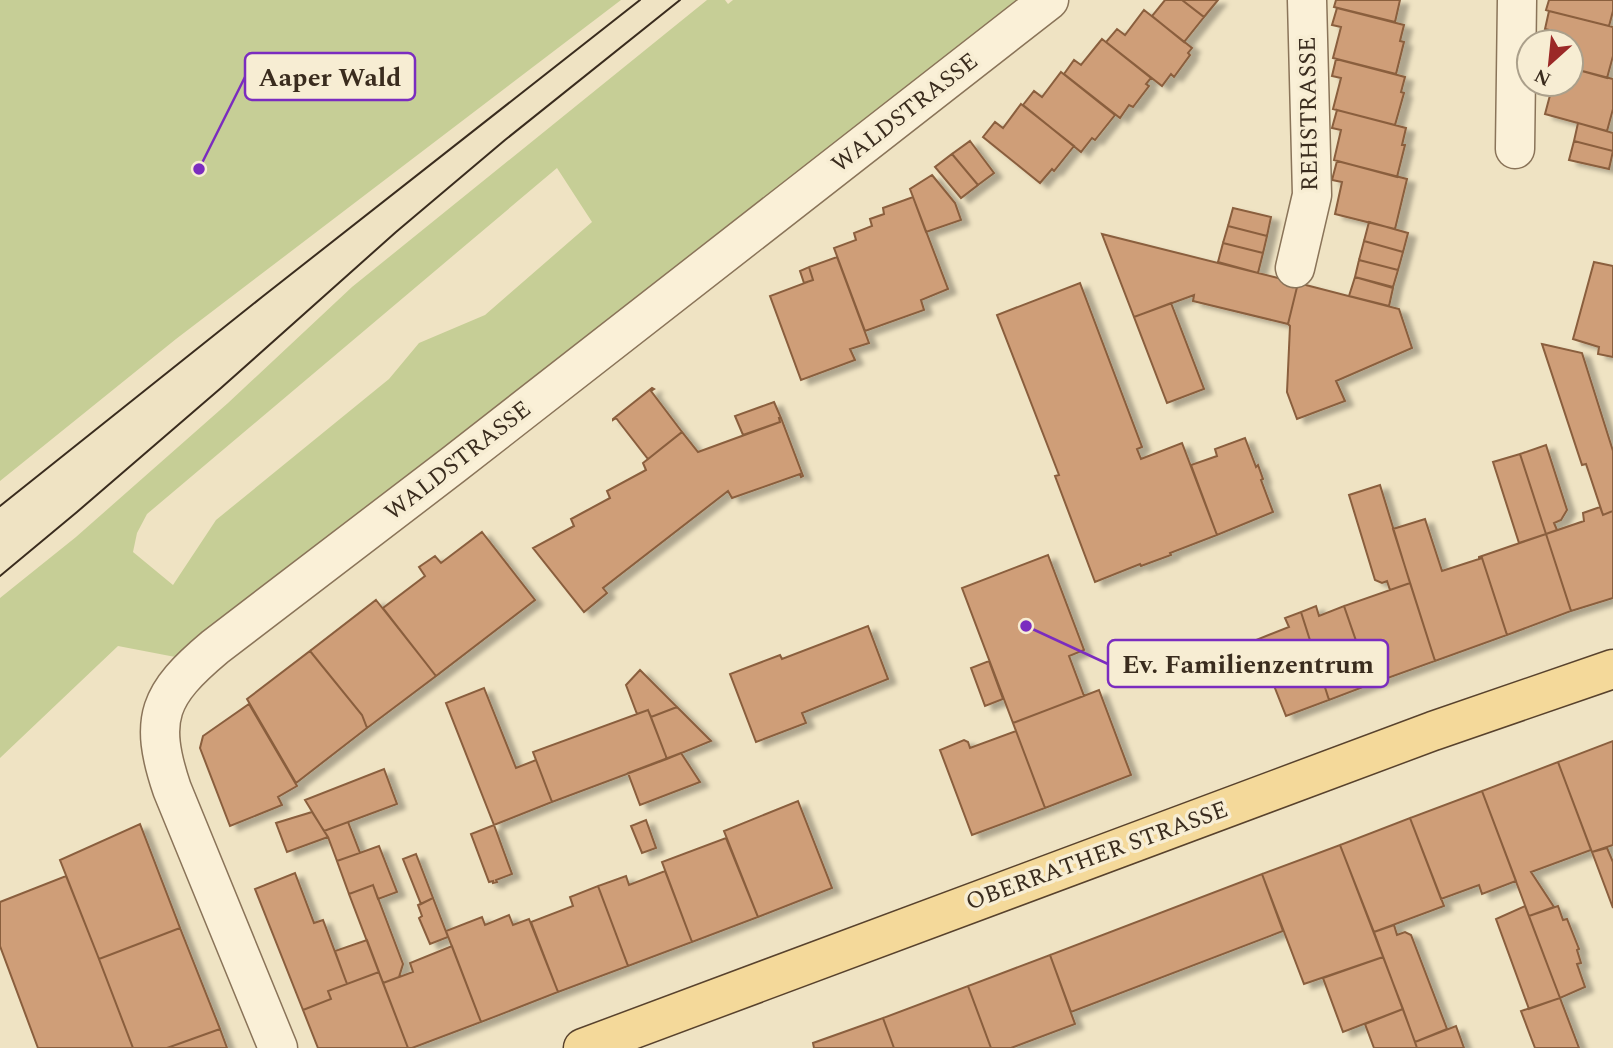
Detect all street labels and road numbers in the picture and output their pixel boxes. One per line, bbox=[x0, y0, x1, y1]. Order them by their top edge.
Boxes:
street label: REHSTRASSE bbox=[1290, 36, 1328, 192]
street label: WALDSTRASSE bbox=[824, 44, 986, 182]
street label: WALDSTRASSE bbox=[377, 392, 539, 530]
street label: OBERRATHER STRASSE bbox=[961, 792, 1233, 920]

